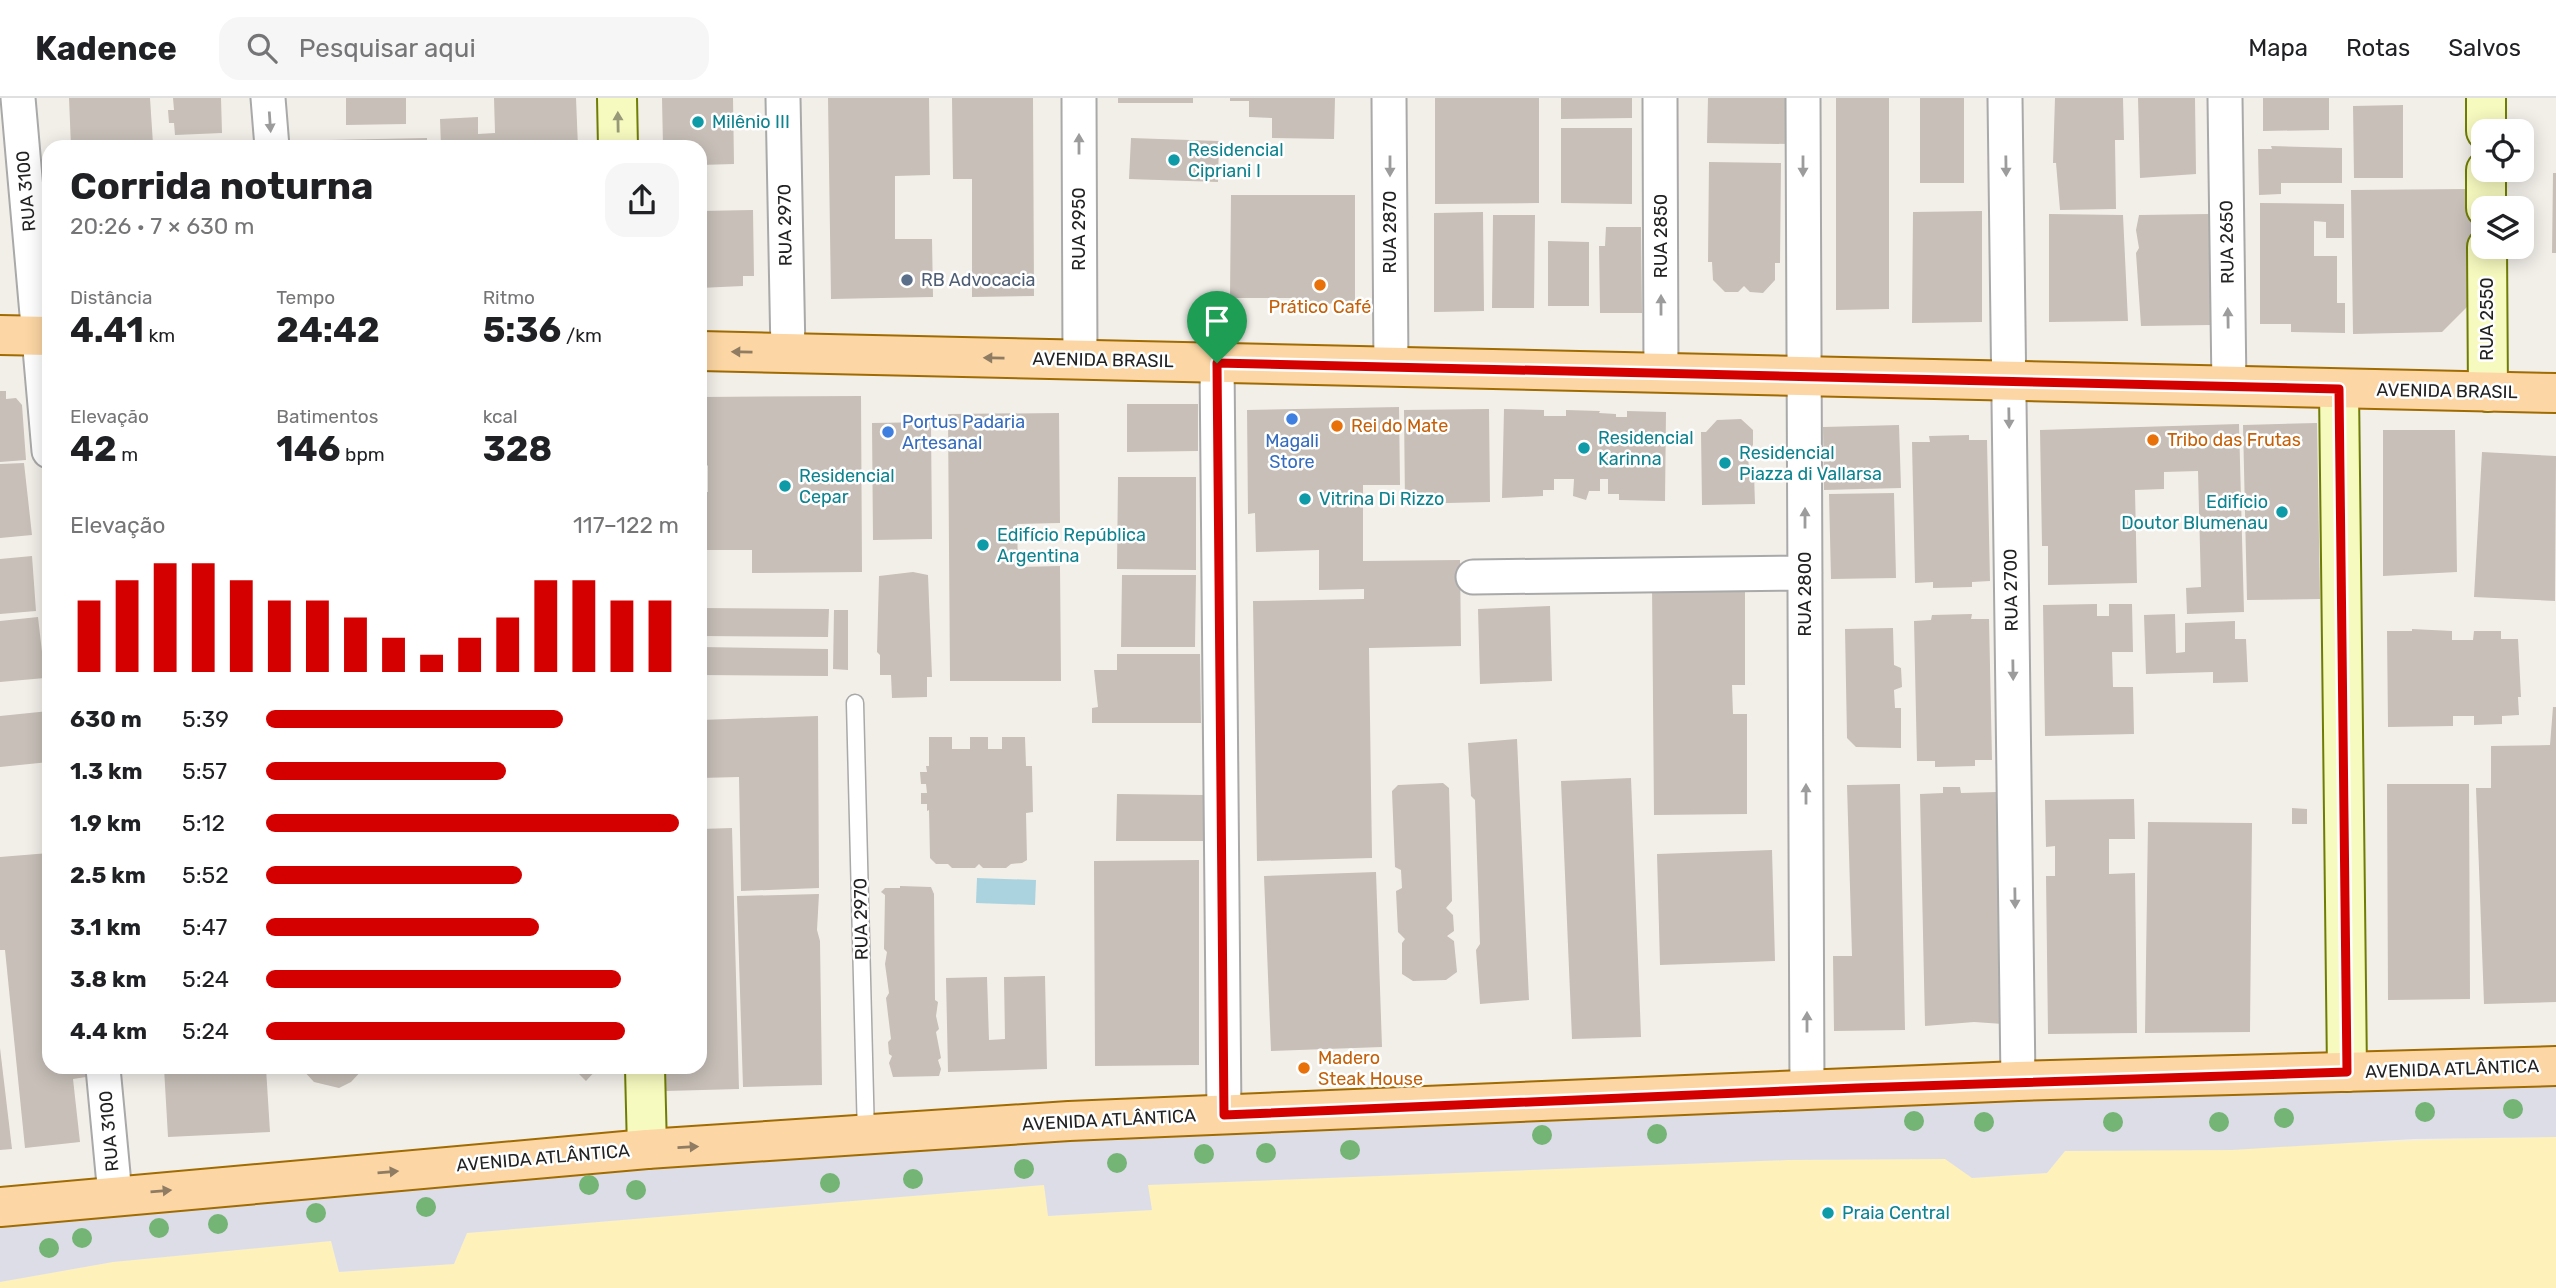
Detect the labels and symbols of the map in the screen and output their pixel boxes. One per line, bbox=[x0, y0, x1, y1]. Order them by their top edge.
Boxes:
one-way arrow bbox=[612, 111, 623, 133]
place label: Milênio III bbox=[712, 111, 790, 133]
one-way arrow bbox=[265, 112, 276, 134]
marker: Milênio III bbox=[690, 114, 706, 130]
one-way arrow bbox=[1073, 133, 1085, 155]
place label: Residencial Cipriani I bbox=[1188, 139, 1284, 182]
street label: RUA 3100 bbox=[12, 150, 40, 232]
marker: Residencial Cipriani I bbox=[1166, 152, 1182, 168]
one-way arrow bbox=[1384, 155, 1396, 177]
one-way arrow bbox=[1797, 155, 1809, 177]
one-way arrow bbox=[2000, 155, 2012, 177]
street label: RUA 2970 bbox=[773, 184, 797, 266]
street label: RUA 2950 bbox=[1068, 187, 1090, 271]
street label: RUA 2870 bbox=[1379, 191, 1401, 273]
street label: RUA 2850 bbox=[1650, 194, 1672, 278]
street label: RUA 2650 bbox=[2215, 200, 2239, 284]
place label: RB Advocacia bbox=[921, 269, 1035, 291]
marker: RB Advocacia bbox=[899, 272, 915, 288]
marker: Prático Café bbox=[1312, 277, 1328, 293]
street label: RUA 2550 bbox=[2476, 277, 2498, 361]
pin bbox=[1187, 291, 1247, 363]
one-way arrow bbox=[1655, 294, 1667, 316]
place label: Prático Café bbox=[1269, 296, 1371, 318]
one-way arrow bbox=[2222, 307, 2234, 329]
one-way arrow bbox=[730, 346, 752, 357]
street label: AVENIDA BRASIL bbox=[1032, 348, 1174, 372]
one-way arrow bbox=[982, 352, 1004, 363]
street label: AVENIDA BRASIL bbox=[2376, 379, 2518, 403]
one-way arrow bbox=[2003, 407, 2015, 429]
place label: Portus Padaria Artesanal bbox=[902, 411, 1025, 454]
marker: Magali Store bbox=[1284, 411, 1300, 427]
place label: Rei do Mate bbox=[1351, 415, 1448, 437]
marker: Rei do Mate bbox=[1329, 418, 1345, 434]
marker: Portus Padaria Artesanal bbox=[880, 424, 896, 440]
place label: Residencial Karinna bbox=[1598, 427, 1694, 470]
place label: Tribo das Frutas bbox=[2167, 429, 2301, 451]
place label: Magali Store bbox=[1265, 430, 1319, 473]
marker: Tribo das Frutas bbox=[2145, 432, 2161, 448]
marker: Residencial Karinna bbox=[1576, 440, 1592, 456]
place label: Residencial Piazza di Vallarsa bbox=[1739, 442, 1882, 485]
marker: Residencial Piazza di Vallarsa bbox=[1717, 455, 1733, 471]
place label: Residencial Cepar bbox=[799, 465, 895, 508]
marker: Residencial Cepar bbox=[777, 478, 793, 494]
place label: Vitrina Di Rizzo bbox=[1319, 488, 1444, 510]
marker: Vitrina Di Rizzo bbox=[1297, 491, 1313, 507]
place label: Edifício Doutor Blumenau bbox=[2121, 491, 2268, 534]
marker: Edifício Doutor Blumenau bbox=[2274, 504, 2290, 520]
one-way arrow bbox=[1799, 507, 1811, 529]
place label: Edifício República Argentina bbox=[997, 524, 1146, 567]
marker: Edifício República Argentina bbox=[975, 537, 991, 553]
street label: RUA 2700 bbox=[1999, 548, 2023, 632]
street label: RUA 2800 bbox=[1794, 551, 1816, 637]
one-way arrow bbox=[2007, 659, 2018, 681]
one-way arrow bbox=[1800, 783, 1812, 805]
street label: RUA 2970 bbox=[849, 878, 873, 960]
one-way arrow bbox=[2010, 887, 2021, 909]
one-way arrow bbox=[1801, 1010, 1813, 1032]
place label: Madero Steak House bbox=[1318, 1047, 1423, 1090]
street label: AVENIDA ATLÂNTICA bbox=[2365, 1055, 2539, 1083]
marker: Madero Steak House bbox=[1296, 1060, 1312, 1076]
street label: RUA 3100 bbox=[95, 1090, 123, 1172]
street label: AVENIDA ATLÂNTICA bbox=[1021, 1104, 1197, 1136]
street label: AVENIDA ATLÂNTICA bbox=[455, 1139, 631, 1177]
one-way arrow bbox=[677, 1142, 699, 1153]
one-way arrow bbox=[377, 1166, 399, 1177]
one-way arrow bbox=[150, 1185, 172, 1196]
place label: Praia Central bbox=[1842, 1202, 1950, 1224]
marker: Praia Central bbox=[1820, 1205, 1836, 1221]

